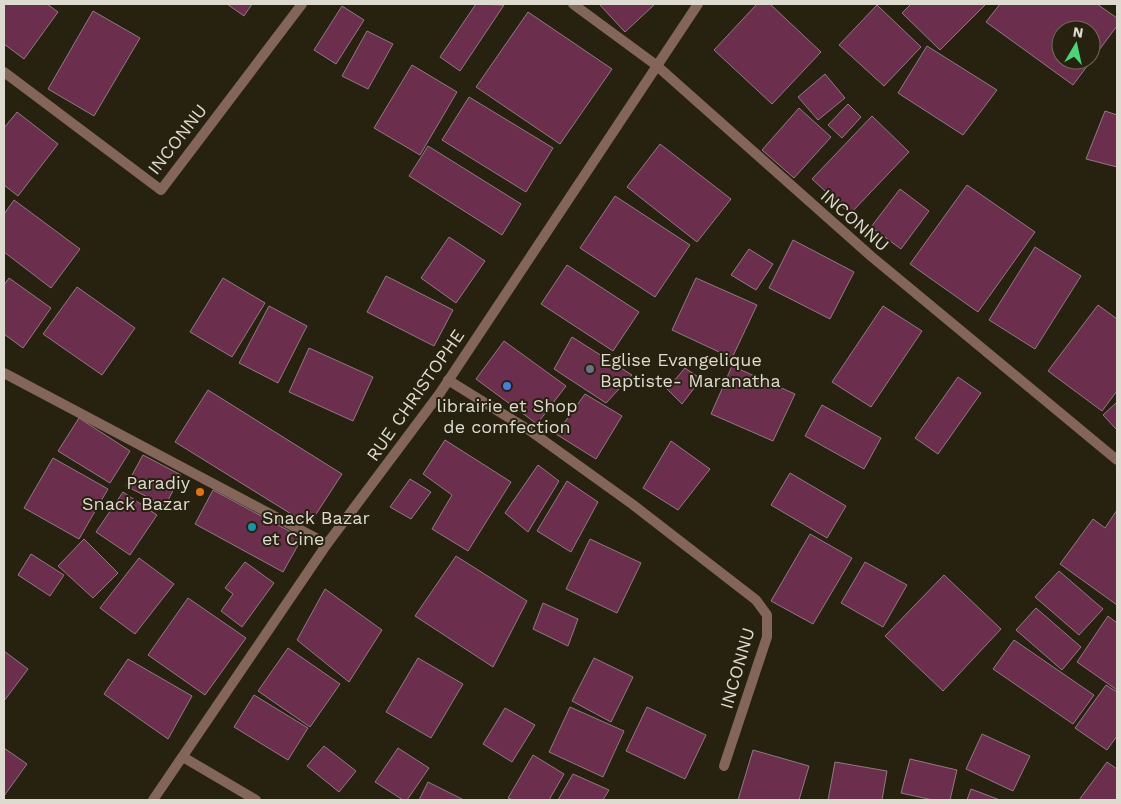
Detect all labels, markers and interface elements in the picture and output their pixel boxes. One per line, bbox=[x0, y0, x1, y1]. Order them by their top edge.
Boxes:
north arrow bbox=[1051, 20, 1101, 70]
text: N bbox=[1072, 23, 1084, 41]
street label: INCONNU bbox=[143, 100, 211, 178]
street label: INCONNU bbox=[817, 185, 893, 255]
street label: RUE CHRISTOPHE bbox=[362, 325, 468, 465]
place label: Eglise Evangelique Baptiste- Maranatha bbox=[600, 349, 781, 391]
marker: Eglise Evangelique Baptiste- Maranatha bbox=[584, 363, 596, 375]
marker: librairie et Shop de comfection bbox=[501, 380, 513, 392]
place label: librairie et Shop de comfection bbox=[437, 395, 577, 437]
place label: Paradiy Snack Bazar bbox=[82, 472, 191, 514]
marker: Paradiy Snack Bazar bbox=[194, 486, 206, 498]
place label: Snack Bazar et Cine bbox=[262, 507, 370, 549]
marker: Snack Bazar et Cine bbox=[246, 521, 258, 533]
street label: INCONNU bbox=[715, 625, 759, 711]

